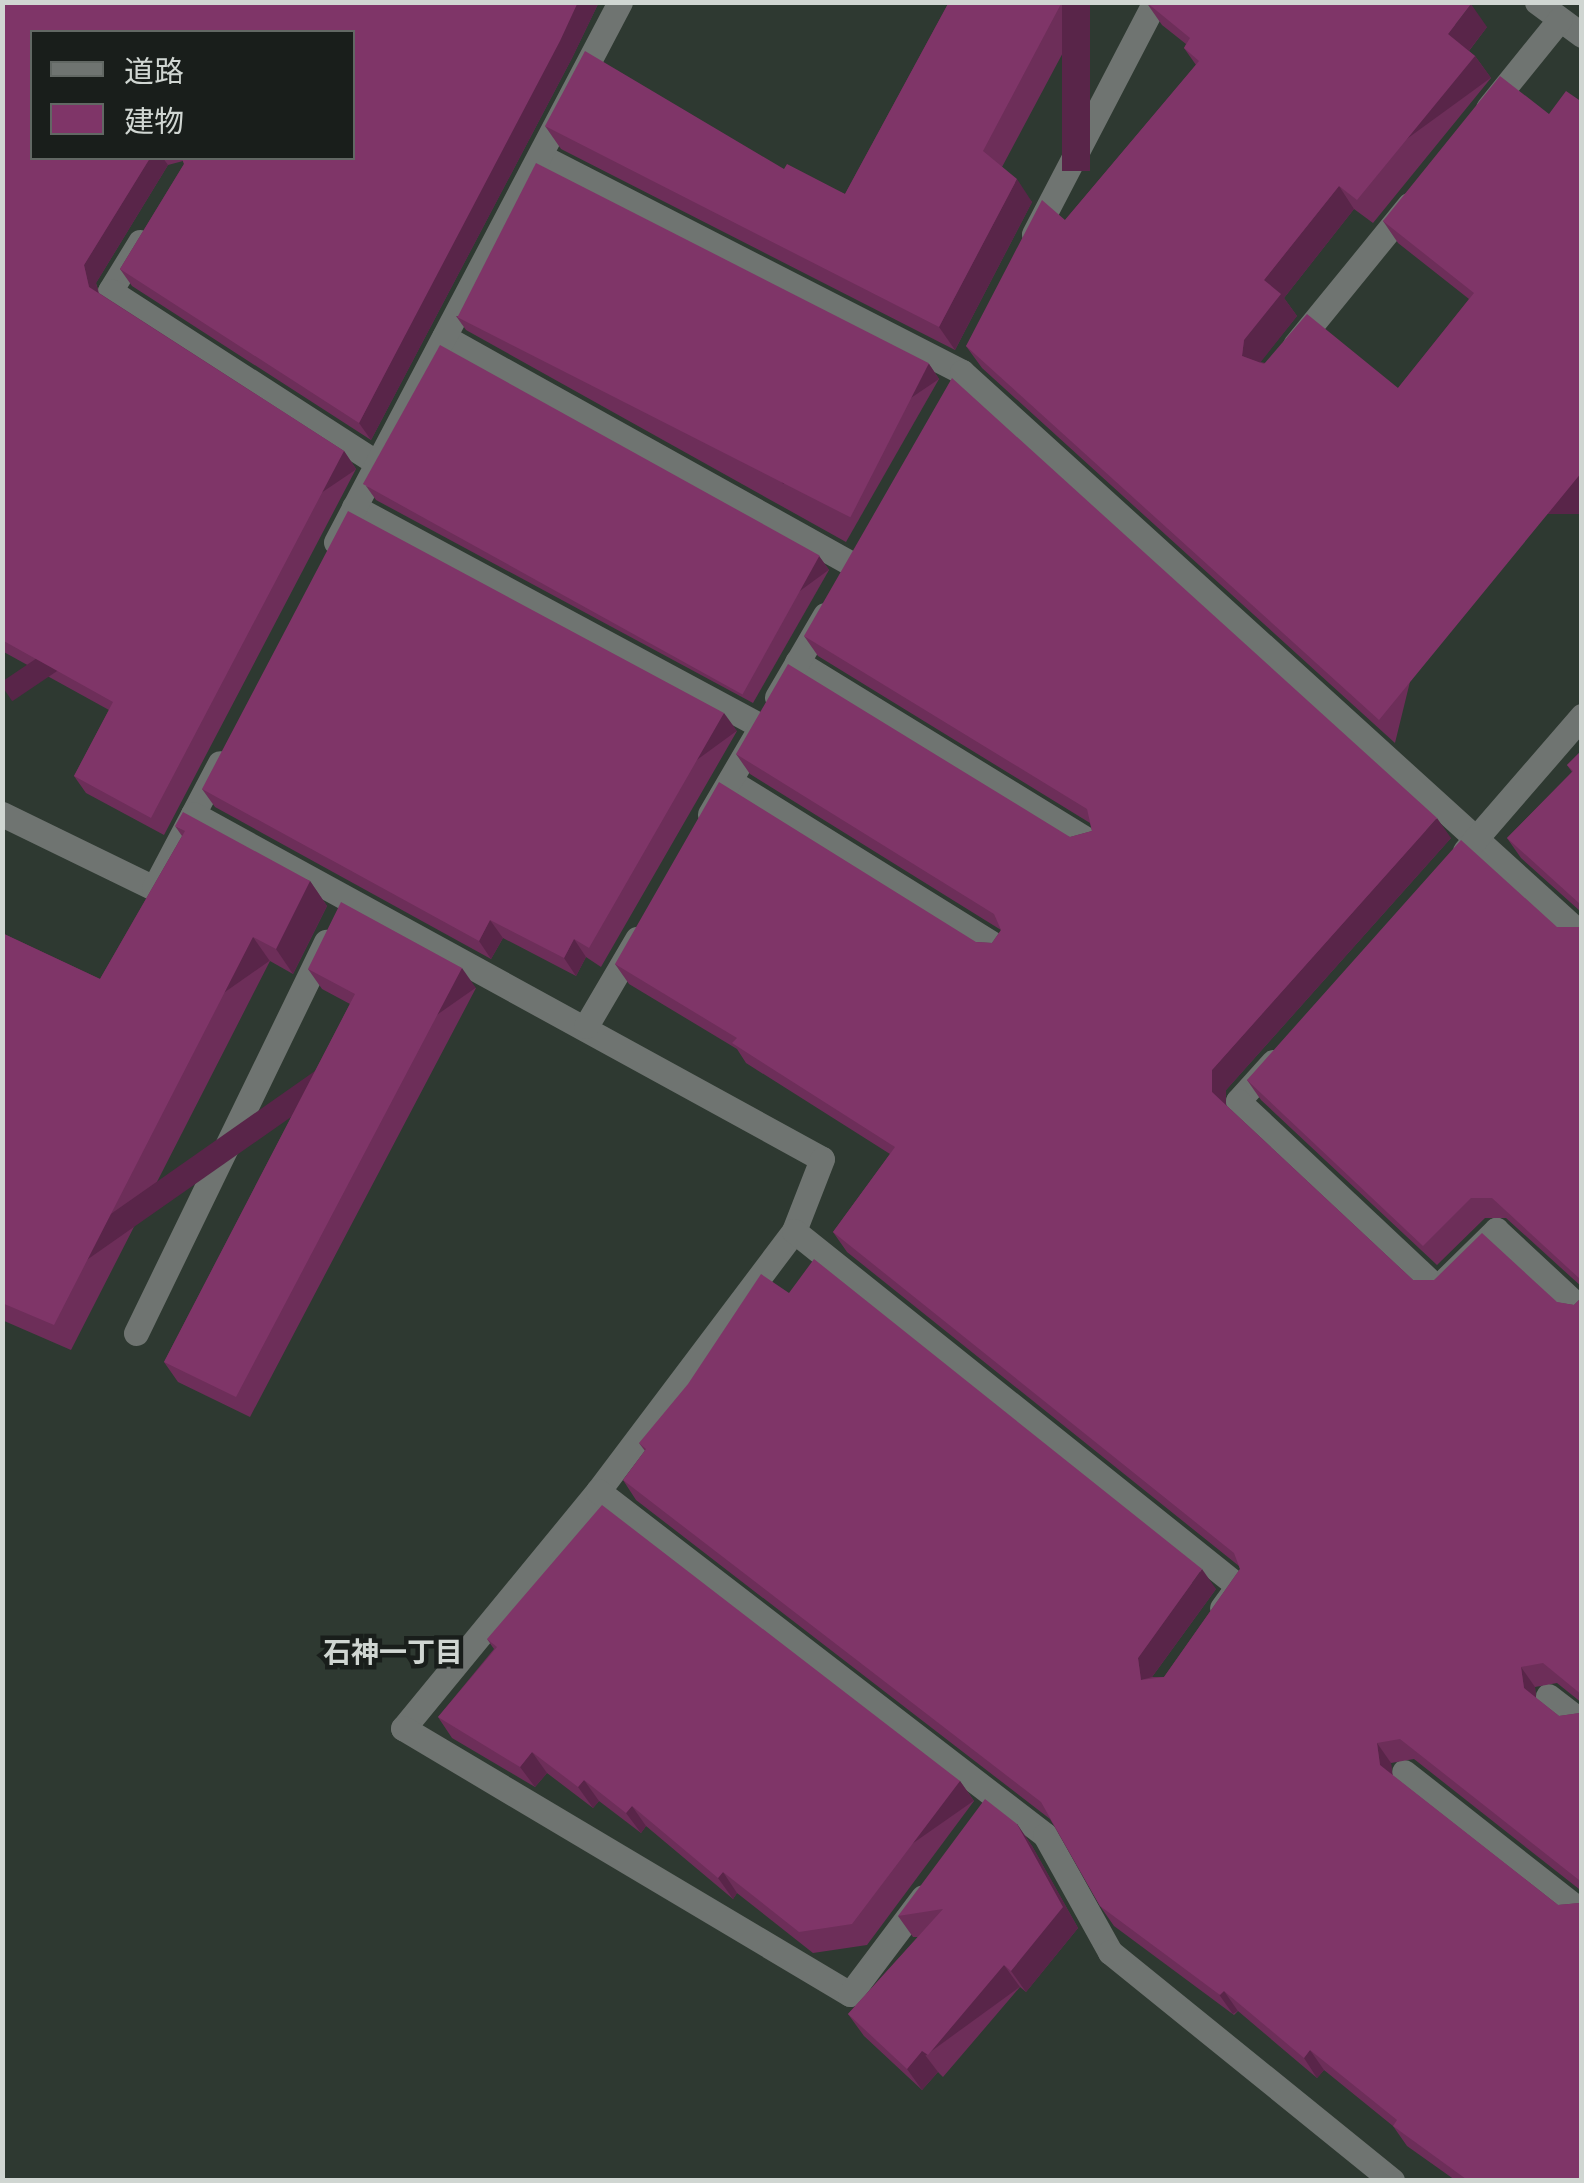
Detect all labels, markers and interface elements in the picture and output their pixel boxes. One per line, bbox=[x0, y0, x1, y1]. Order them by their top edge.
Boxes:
legend bbox=[30, 30, 355, 160]
text: 道路 bbox=[124, 54, 184, 89]
text: 建物 bbox=[124, 104, 184, 139]
district label: 石神一丁目 bbox=[323, 1636, 463, 1670]

